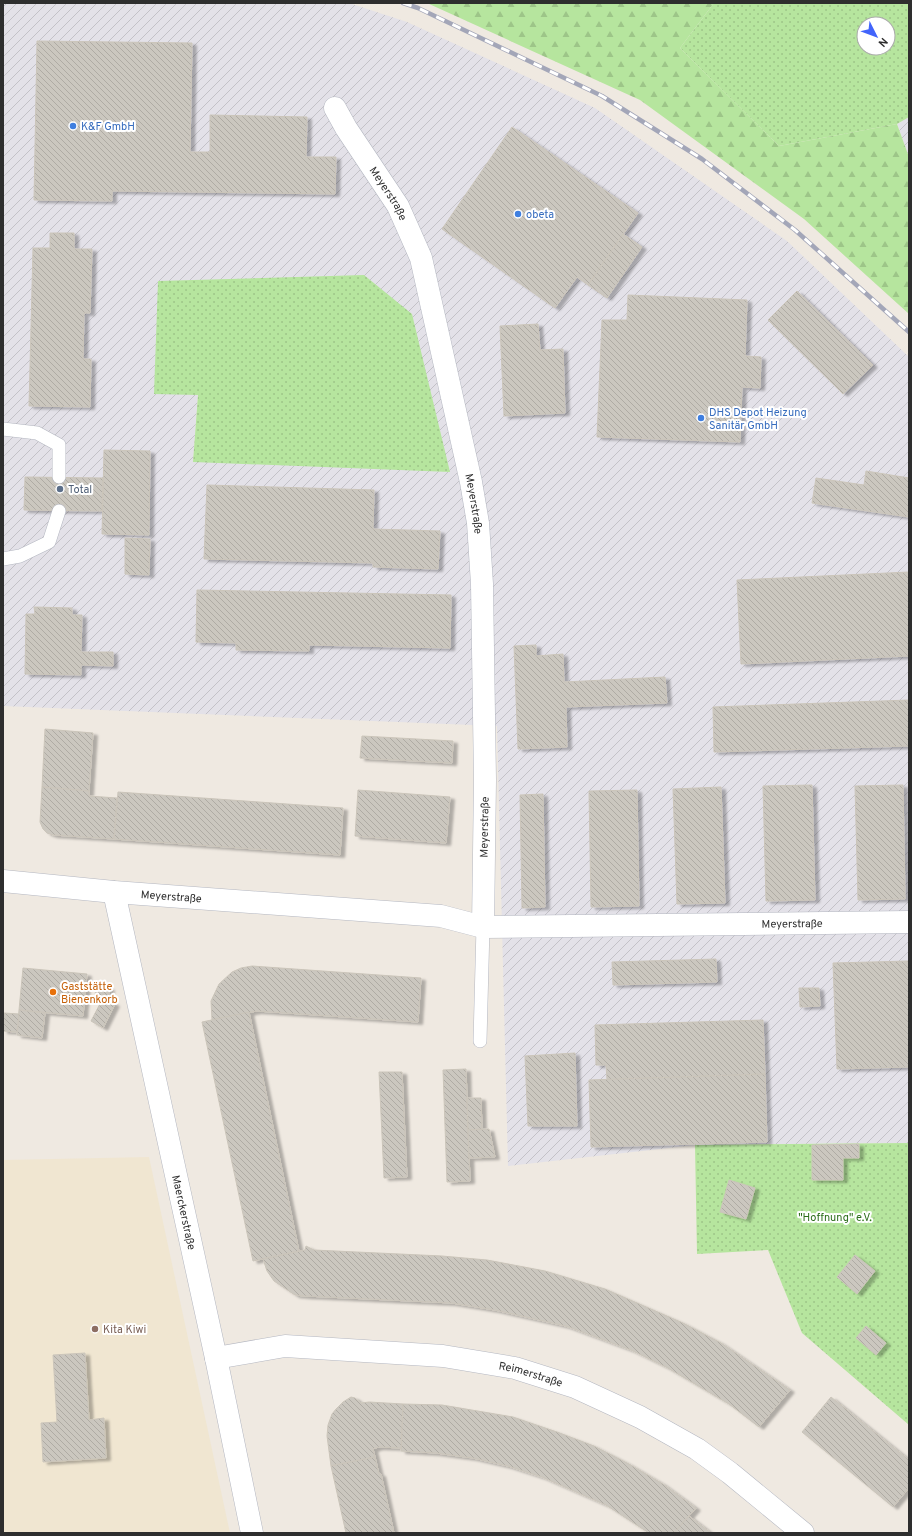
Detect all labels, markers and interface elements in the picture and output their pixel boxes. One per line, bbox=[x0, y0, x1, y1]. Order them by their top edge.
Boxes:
north arrow bbox=[856, 16, 896, 56]
text: N bbox=[875, 34, 891, 50]
place label: K&F GmbH bbox=[81, 120, 135, 134]
marker: K&F GmbH bbox=[68, 121, 78, 131]
street label: Meyerstraße bbox=[366, 164, 410, 223]
place label: obeta bbox=[526, 208, 554, 222]
marker: obeta bbox=[513, 209, 523, 219]
place label: DHS Depot Heizung Sanitär GmbH bbox=[709, 406, 807, 433]
marker: DHS Depot Heizung Sanitär GmbH bbox=[696, 413, 706, 423]
street label: Meyerstraße bbox=[461, 472, 485, 535]
place label: Total bbox=[68, 483, 92, 497]
marker: Total bbox=[55, 484, 65, 494]
street label: Meyerstraße bbox=[477, 796, 493, 858]
street label: Meyerstraße bbox=[140, 888, 202, 906]
street label: Meyerstraße bbox=[761, 917, 823, 932]
place label: Gaststätte Bienenkorb bbox=[61, 980, 118, 1007]
marker: Gaststätte Bienenkorb bbox=[48, 987, 58, 997]
street label: Maerckerstraße bbox=[168, 1174, 198, 1252]
park label: "Hoffnung" e.V. bbox=[798, 1211, 872, 1225]
place label: Kita Kiwi bbox=[103, 1323, 146, 1337]
marker: Kita Kiwi bbox=[90, 1324, 100, 1334]
street label: Reimerstraße bbox=[498, 1359, 564, 1391]

